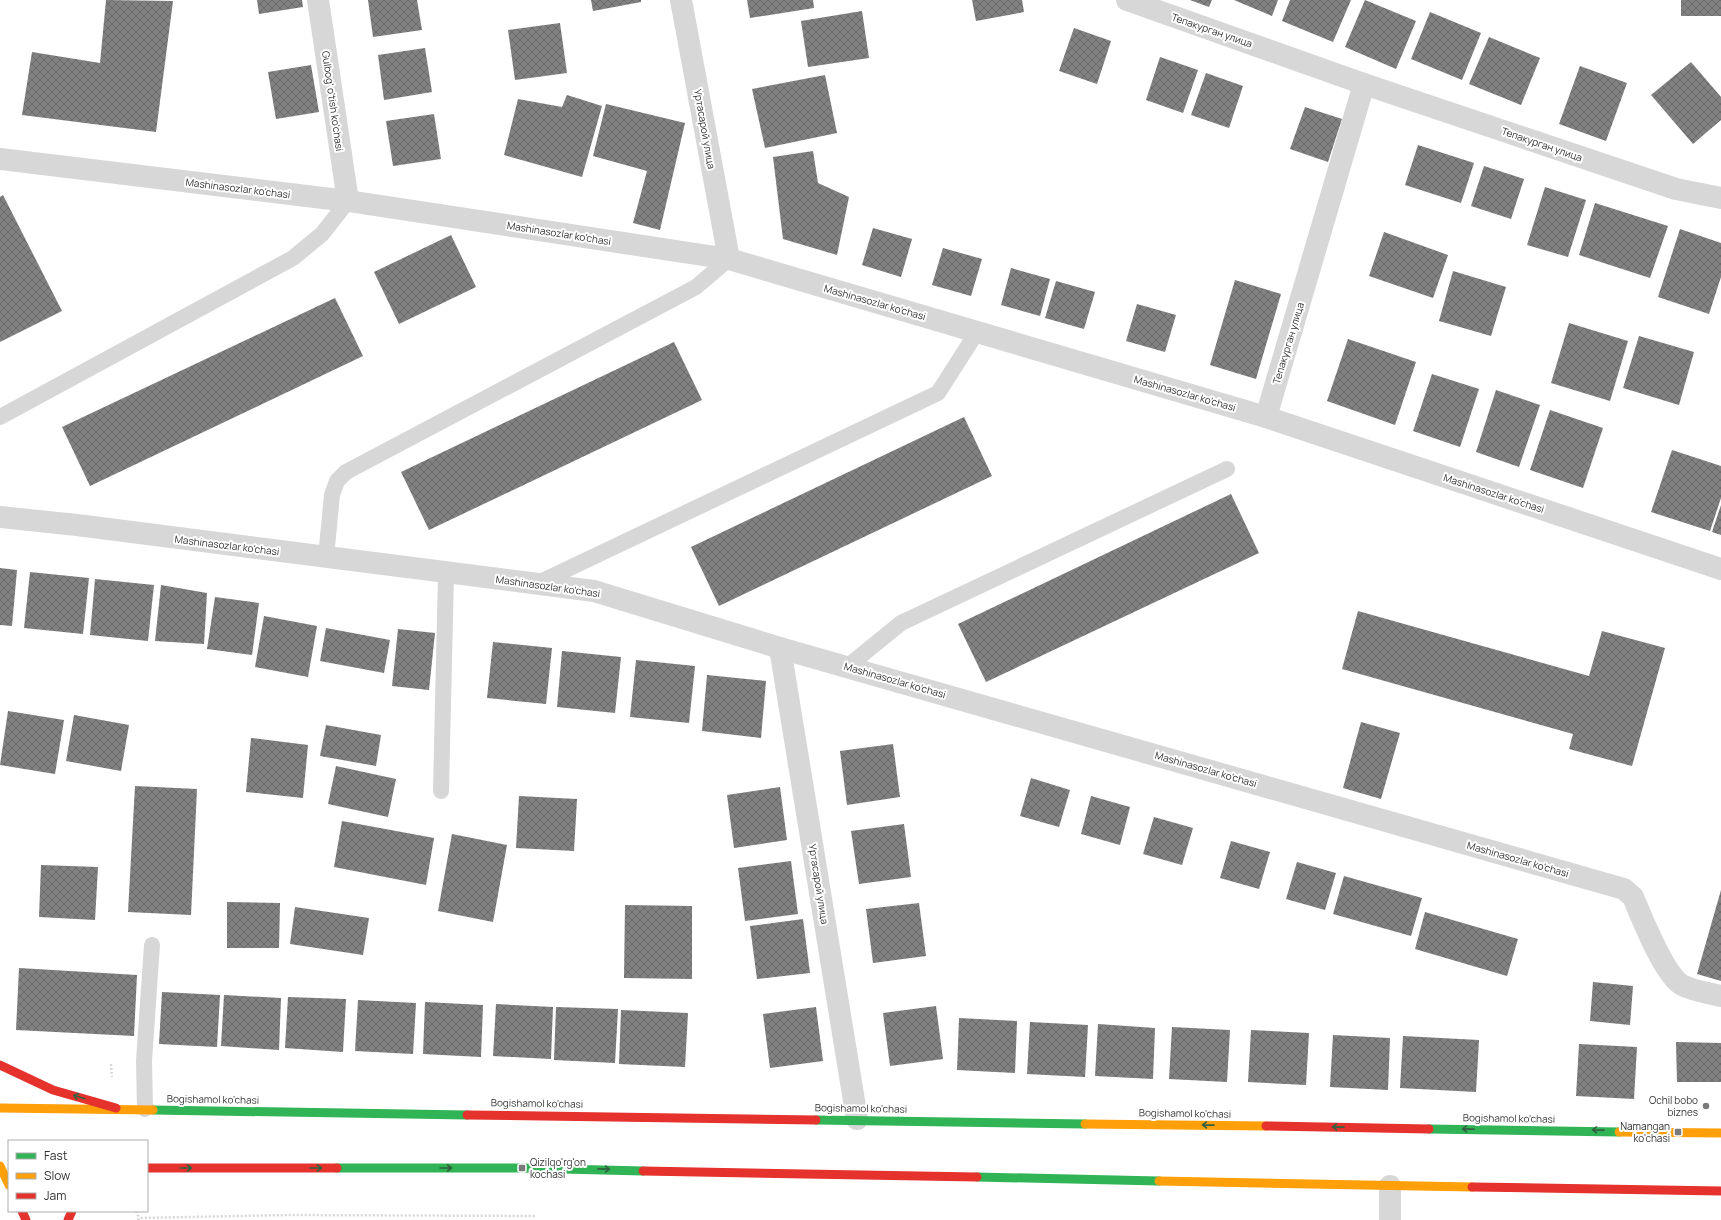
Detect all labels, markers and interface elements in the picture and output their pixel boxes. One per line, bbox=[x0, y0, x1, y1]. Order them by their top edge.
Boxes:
street label: Тепакурган улица bbox=[1170, 10, 1254, 50]
street label: Gulbog' o'tish ko'chasi bbox=[319, 50, 347, 152]
street label: Уртасарой улица bbox=[691, 88, 719, 170]
street label: Тепакурган улица bbox=[1500, 124, 1584, 164]
street label: Mashinasozlar ko'chasi bbox=[185, 175, 291, 201]
street label: Mashinasozlar ko'chasi bbox=[506, 218, 612, 248]
street label: Mashinasozlar ko'chasi bbox=[822, 281, 928, 323]
street label: Тепакурган улица bbox=[1269, 300, 1307, 386]
street label: Mashinasozlar ko'chasi bbox=[1132, 372, 1238, 414]
street label: Mashinasozlar ko'chasi bbox=[1442, 470, 1546, 516]
street label: Mashinasozlar ko'chasi bbox=[174, 532, 280, 558]
street label: Mashinasozlar ko'chasi bbox=[495, 572, 601, 600]
street label: Mashinasozlar ko'chasi bbox=[842, 659, 948, 701]
street label: Mashinasozlar ko'chasi bbox=[1153, 748, 1259, 790]
street label: Mashinasozlar ko'chasi bbox=[1465, 838, 1571, 880]
street label: Уртасарой улица bbox=[806, 843, 832, 925]
street label: Bogishamol ko'chasi bbox=[167, 1091, 259, 1107]
one-way arrow bbox=[72, 1093, 85, 1100]
place label: Ochil bobo biznes bbox=[1649, 1093, 1698, 1119]
street label: Bogishamol ko'chasi bbox=[491, 1095, 583, 1111]
street label: Bogishamol ko'chasi bbox=[815, 1100, 907, 1116]
marker: Ochil bobo biznes bbox=[1701, 1101, 1711, 1111]
street label: Bogishamol ko'chasi bbox=[1139, 1105, 1231, 1121]
street label: Bogishamol ko'chasi bbox=[1463, 1110, 1555, 1126]
place label: Namangan ko'chasi bbox=[1620, 1119, 1670, 1145]
one-way arrow bbox=[1202, 1121, 1215, 1128]
one-way arrow bbox=[1332, 1123, 1345, 1130]
one-way arrow bbox=[1462, 1125, 1475, 1132]
one-way arrow bbox=[1592, 1127, 1605, 1134]
marker: Namangan ko'chasi bbox=[1673, 1127, 1683, 1137]
legend bbox=[8, 1140, 148, 1212]
text: Fast bbox=[44, 1147, 68, 1164]
place label: Qizilqo'rg'on kochasi bbox=[530, 1155, 586, 1181]
marker: Qizilqo'rg'on kochasi bbox=[517, 1163, 527, 1173]
one-way arrow bbox=[179, 1164, 192, 1172]
one-way arrow bbox=[309, 1164, 322, 1172]
one-way arrow bbox=[439, 1164, 452, 1172]
one-way arrow bbox=[597, 1166, 610, 1173]
text: Slow bbox=[44, 1167, 70, 1184]
text: Jam bbox=[44, 1187, 66, 1204]

